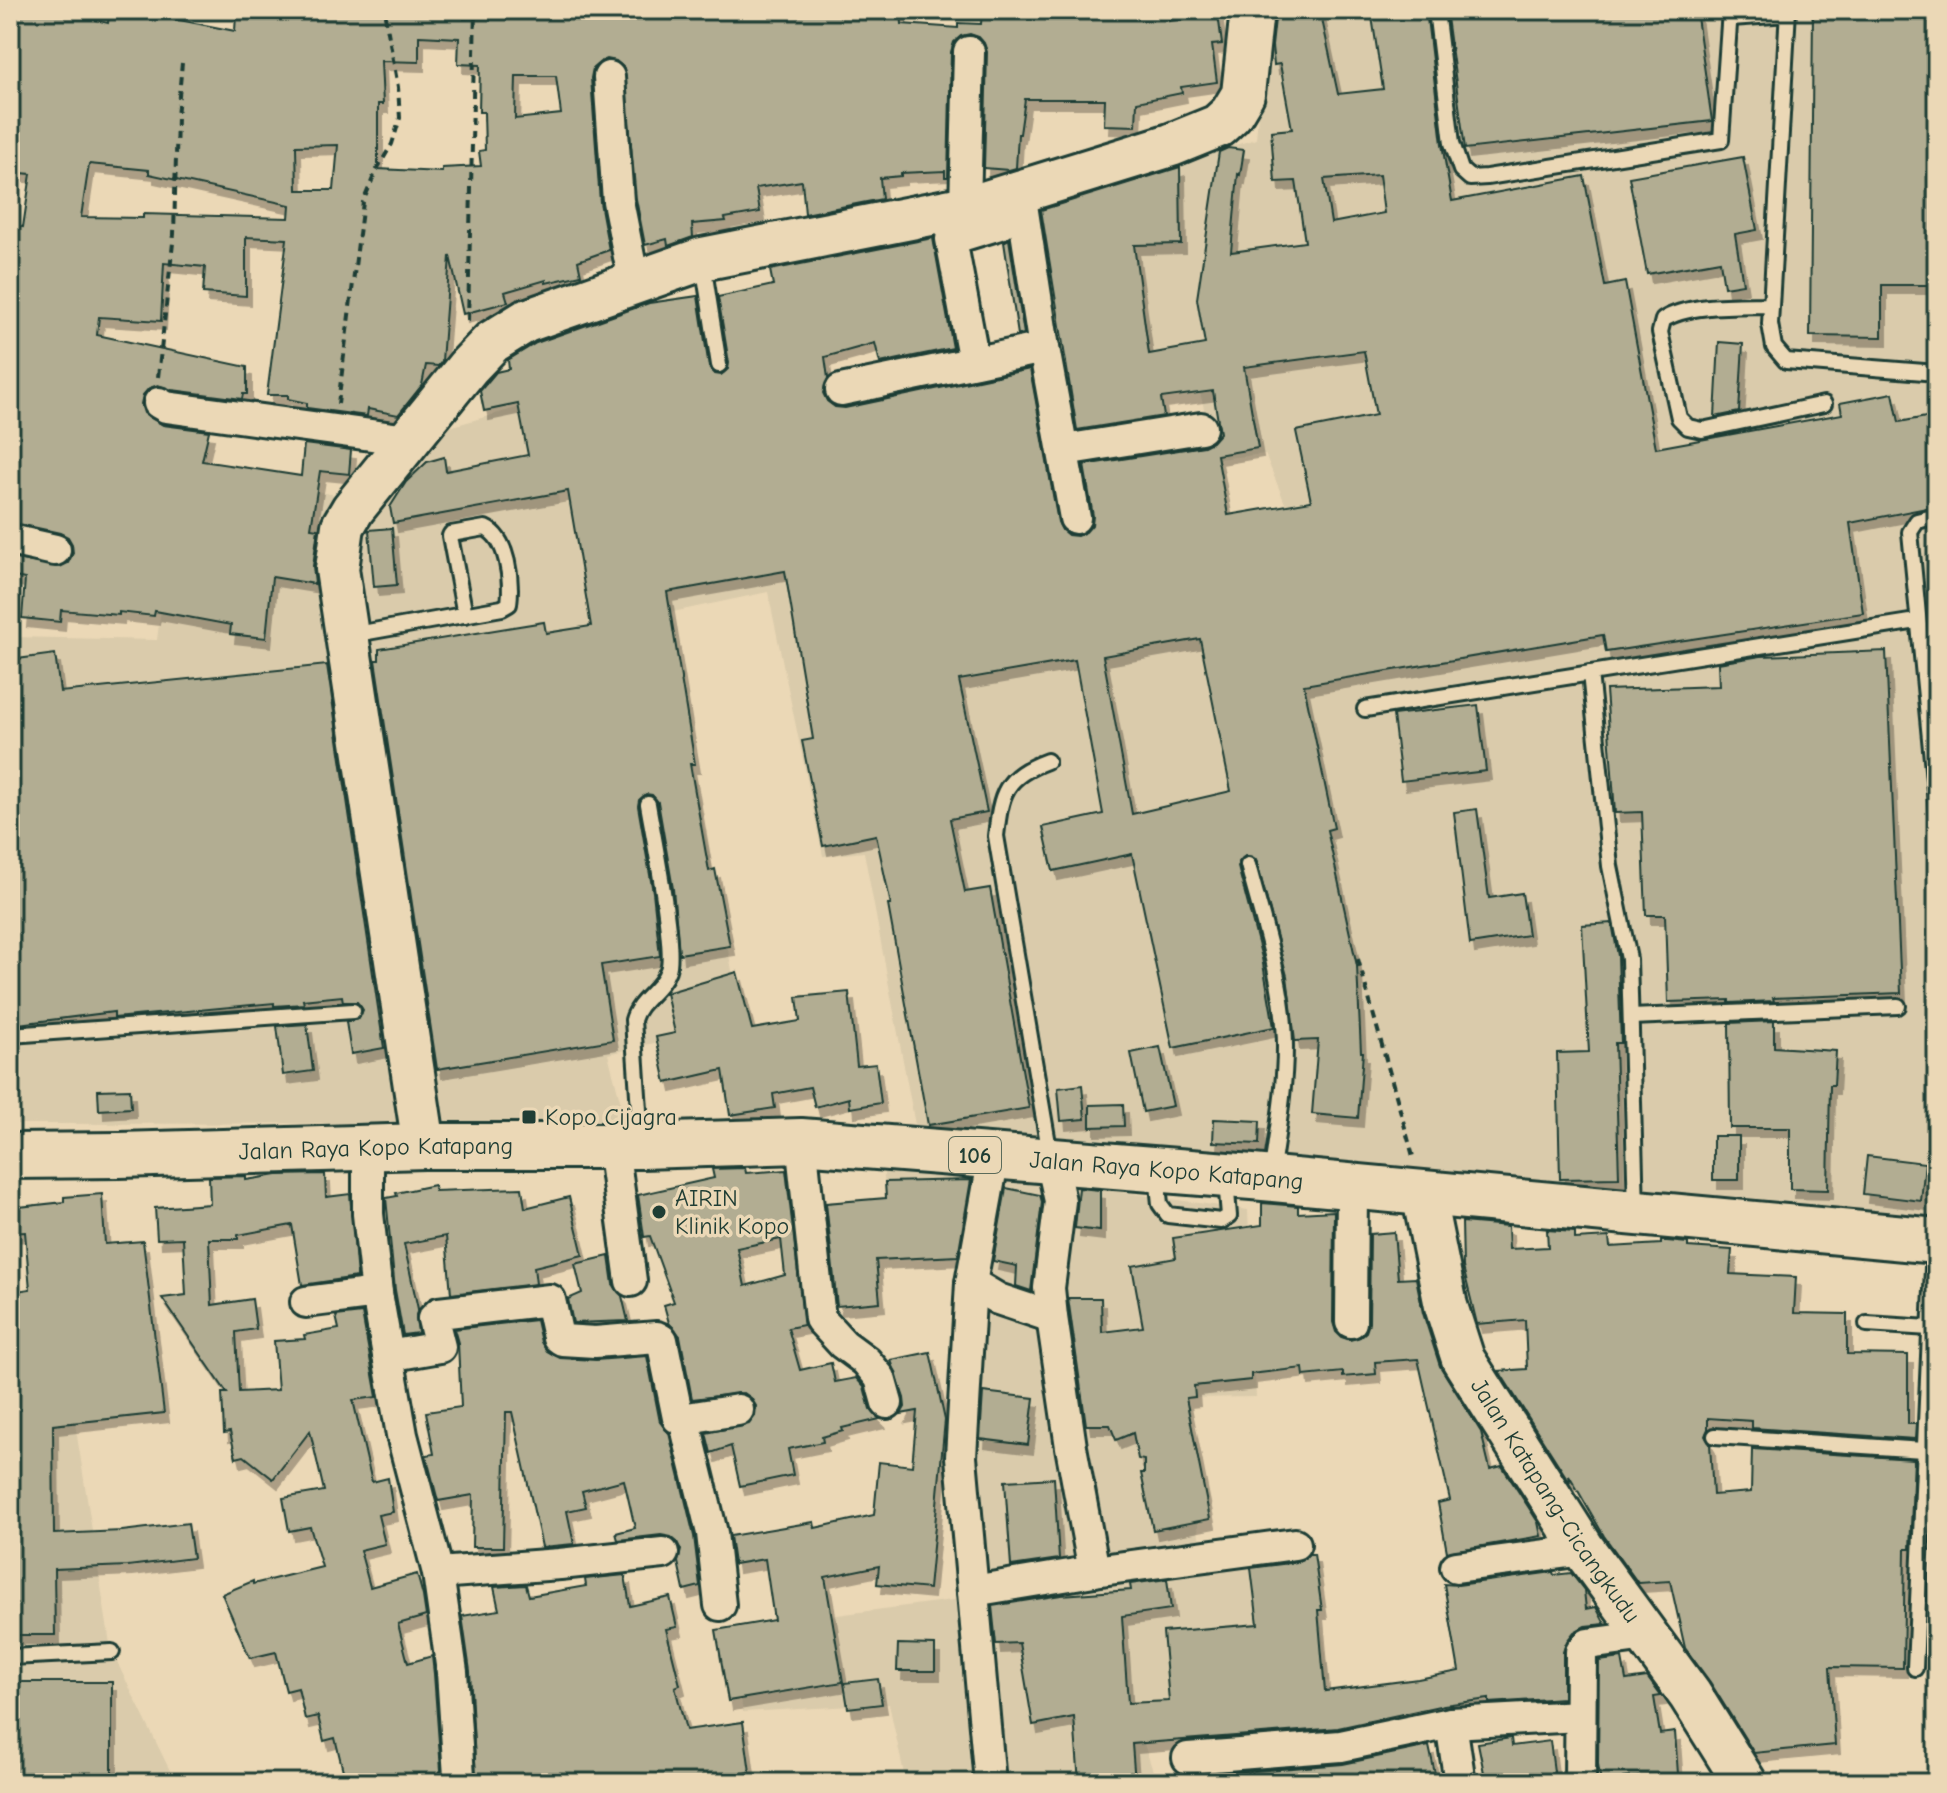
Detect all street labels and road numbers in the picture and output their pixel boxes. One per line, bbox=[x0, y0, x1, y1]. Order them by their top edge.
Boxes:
street label: Jalan Raya Kopo Katapang bbox=[238, 1132, 513, 1165]
road number: 106 bbox=[949, 1137, 1001, 1173]
street label: Jalan Raya Kopo Katapang bbox=[1029, 1145, 1305, 1196]
street label: Jalan Katapang-Cicangkudu bbox=[1465, 1373, 1646, 1628]

